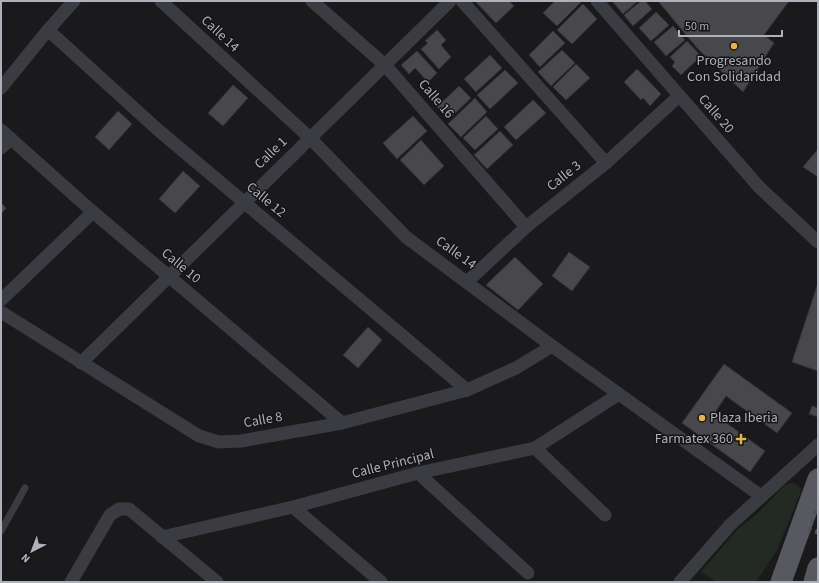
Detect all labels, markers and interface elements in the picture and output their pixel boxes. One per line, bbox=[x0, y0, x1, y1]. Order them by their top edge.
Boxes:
street label: Calle 14 bbox=[196, 11, 244, 57]
scale bar bbox=[679, 12, 782, 38]
text: 50 m bbox=[685, 18, 709, 35]
marker: Progresando Con Solidaridad bbox=[729, 41, 739, 51]
place label: Progresando Con Solidaridad bbox=[687, 51, 781, 87]
street label: Calle 16 bbox=[413, 75, 459, 123]
street label: Calle 20 bbox=[693, 90, 739, 138]
street label: Calle 1 bbox=[250, 132, 292, 174]
street label: Calle 3 bbox=[543, 156, 585, 196]
street label: Calle 12 bbox=[242, 178, 290, 222]
street label: Calle 14 bbox=[432, 231, 480, 275]
street label: Calle 10 bbox=[157, 244, 205, 288]
street label: Calle 8 bbox=[242, 407, 284, 433]
place label: Plaza Iberia bbox=[710, 408, 778, 428]
marker: Plaza Iberia bbox=[697, 413, 707, 423]
place label: Farmatex 360 bbox=[655, 429, 733, 449]
marker: Farmatex 360 bbox=[736, 434, 746, 444]
street label: Calle Principal bbox=[350, 444, 437, 484]
north arrow bbox=[12, 531, 52, 571]
text: N bbox=[18, 550, 33, 566]

